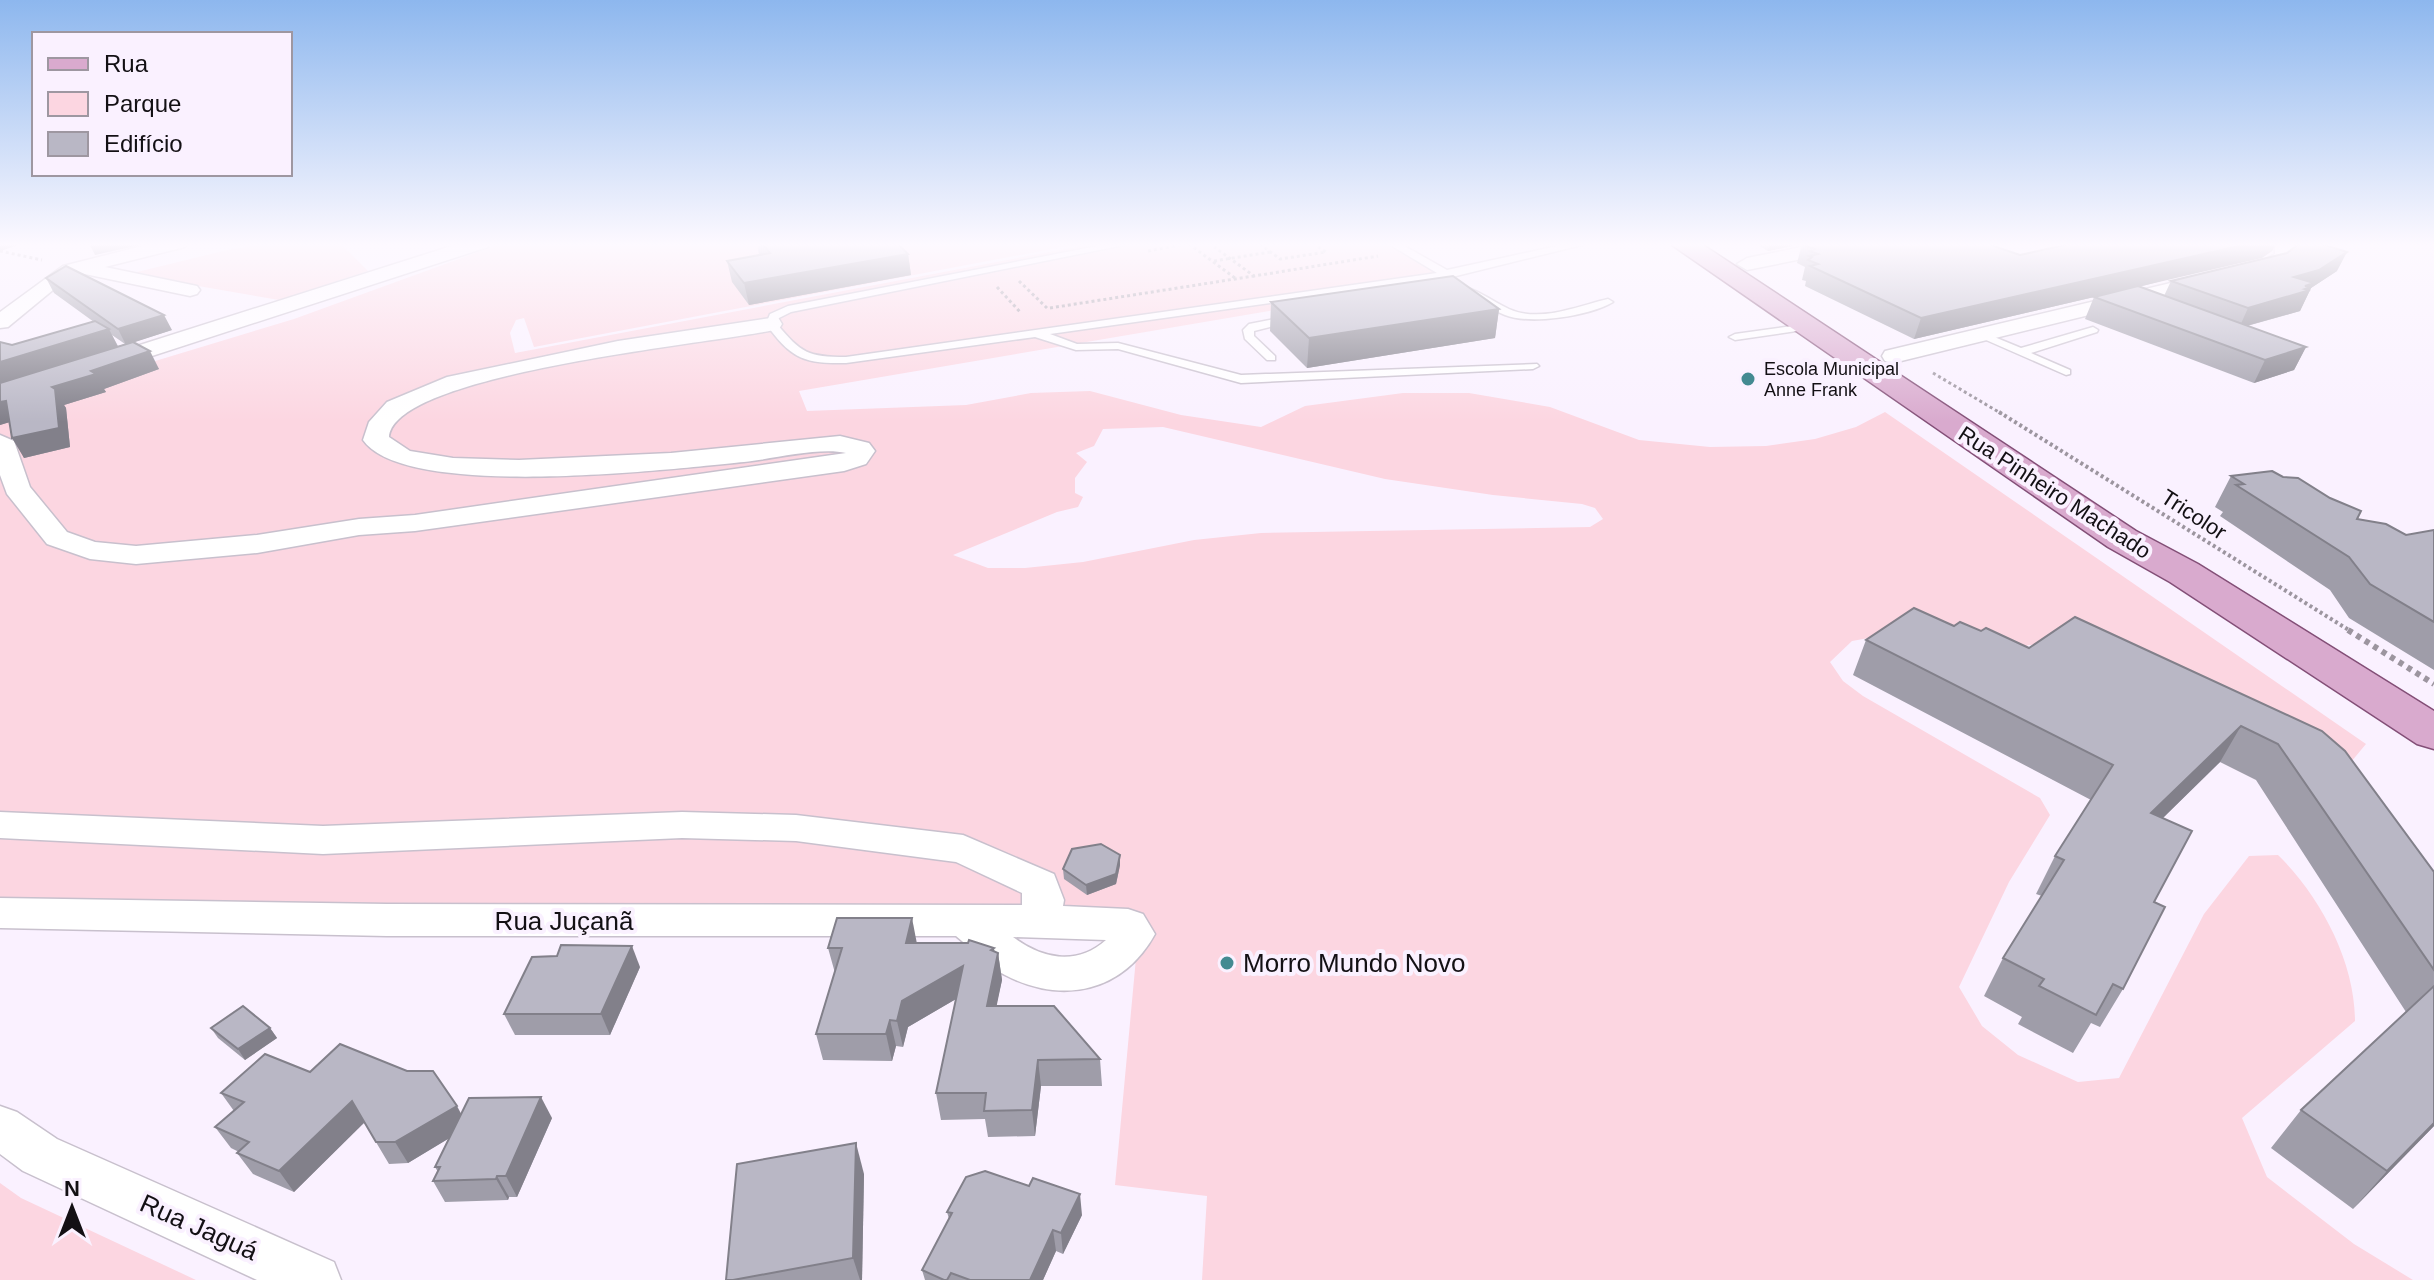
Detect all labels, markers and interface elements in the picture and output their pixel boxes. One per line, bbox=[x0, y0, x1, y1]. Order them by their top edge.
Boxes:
legend bbox=[32, 32, 292, 176]
text: Rua bbox=[104, 50, 149, 77]
text: Parque bbox=[104, 90, 181, 117]
text: Edifício bbox=[104, 130, 183, 157]
place label: Escola Municipal Anne Frank bbox=[1764, 359, 1899, 400]
marker: Escola Municipal Anne Frank bbox=[1739, 370, 1757, 388]
street label: Rua Pinheiro Machado bbox=[1954, 421, 2155, 564]
street label: Tricolor bbox=[2157, 484, 2231, 545]
street label: Rua Juçanã bbox=[495, 906, 634, 936]
place label: Morro Mundo Novo bbox=[1243, 948, 1466, 978]
marker: Morro Mundo Novo bbox=[1218, 954, 1236, 972]
north arrow bbox=[32, 1168, 112, 1248]
text: N bbox=[64, 1176, 80, 1201]
street label: Rua Jaguá bbox=[135, 1188, 263, 1266]

